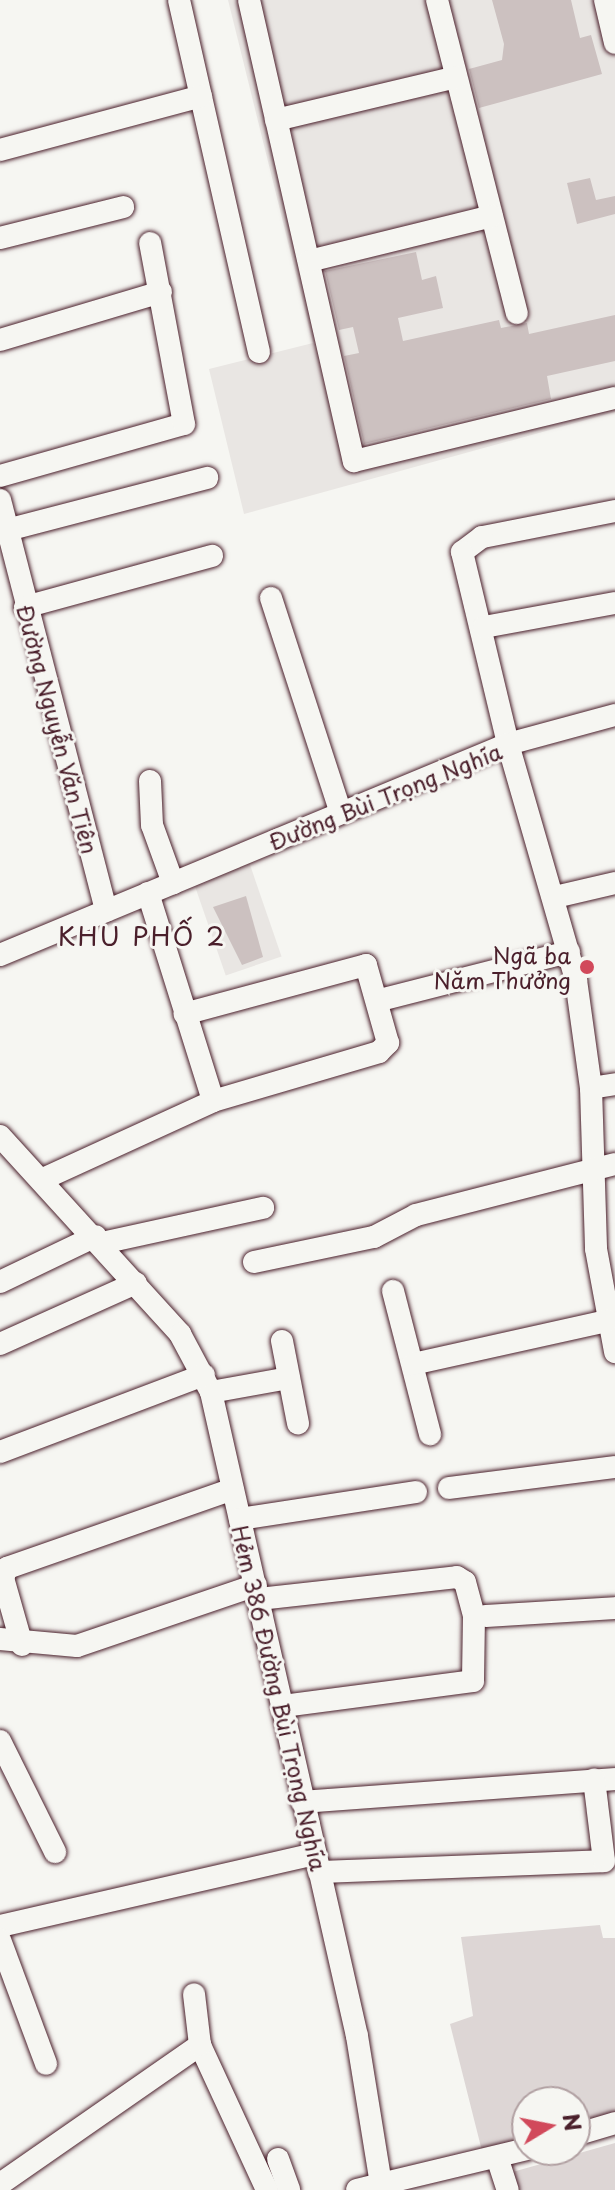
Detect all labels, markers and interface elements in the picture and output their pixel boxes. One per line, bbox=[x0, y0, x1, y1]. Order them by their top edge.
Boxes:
street label: Đường Nguyễn Văn Tiên bbox=[12, 601, 104, 857]
street label: Đường Bùi Trọng Nghĩa bbox=[265, 737, 505, 855]
district label: KHU PHỐ 2 bbox=[57, 920, 227, 952]
place label: Ngã ba Năm Thưởng bbox=[433, 941, 571, 992]
marker: Ngã ba Năm Thưởng bbox=[578, 958, 596, 976]
street label: Hẻm 386 Đường Bùi Trọng Nghĩa bbox=[227, 1523, 333, 1873]
north arrow bbox=[511, 2086, 591, 2166]
text: N bbox=[555, 2111, 591, 2134]

